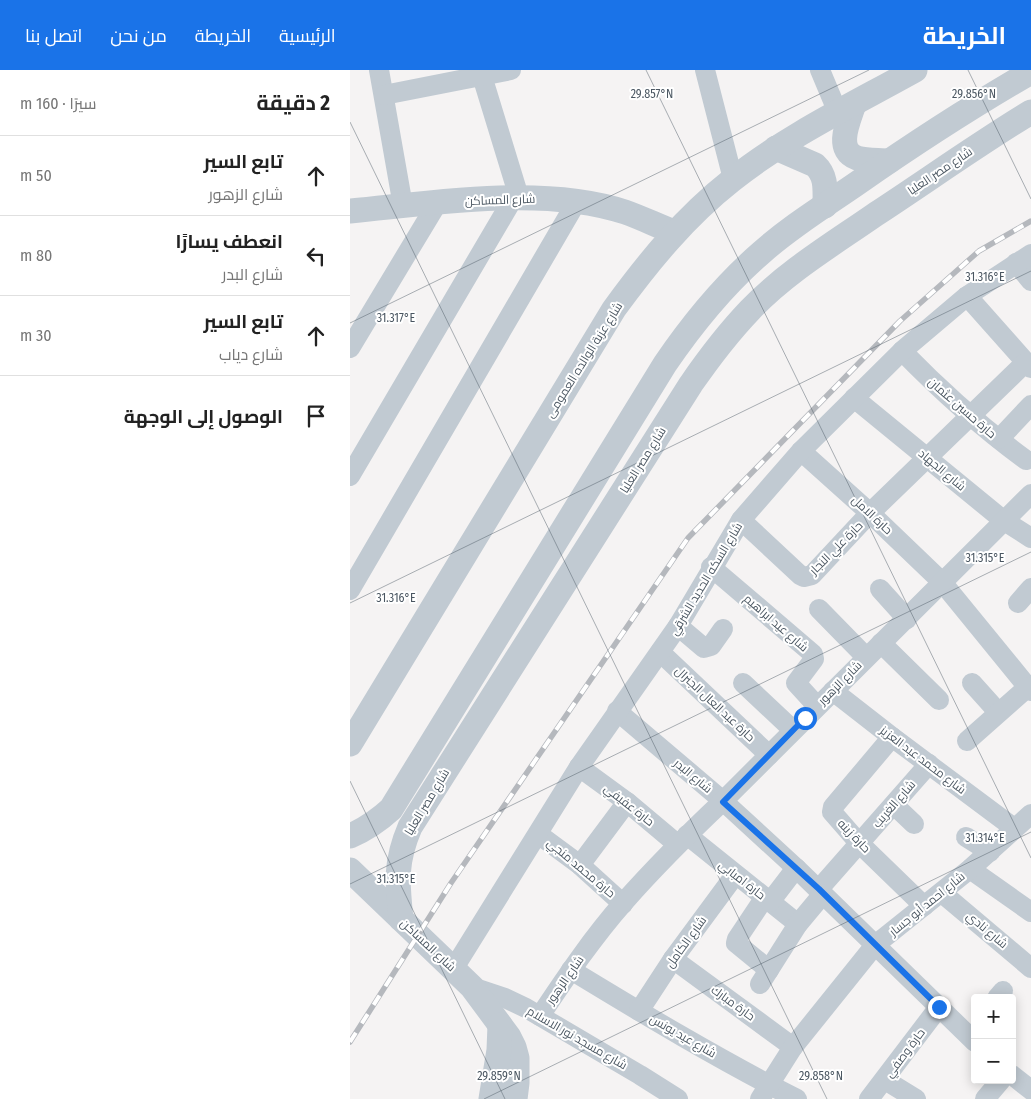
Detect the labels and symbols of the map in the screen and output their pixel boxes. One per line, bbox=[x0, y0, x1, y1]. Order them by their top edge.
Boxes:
text: 29.857°N bbox=[631, 87, 673, 101]
text: 29.856°N bbox=[952, 87, 996, 101]
street label: شارع مصر العليا bbox=[905, 144, 976, 199]
street label: شارع المساكن bbox=[465, 192, 536, 209]
text: 31.316°E bbox=[965, 270, 1005, 284]
street label: شارع عزبة الوالده العمومى bbox=[543, 300, 626, 421]
text: 31.317°E bbox=[377, 311, 416, 325]
street label: حارة حسين عثمان bbox=[925, 375, 999, 441]
street label: شارع مصر العليا bbox=[617, 424, 670, 496]
street label: شارع الجهاد bbox=[915, 446, 968, 495]
street label: حارة الامل bbox=[849, 493, 895, 537]
street label: حارة علي النجار bbox=[806, 518, 868, 580]
street label: شارع السكه الحديد الشرقي bbox=[667, 520, 748, 639]
text: 31.315°E bbox=[966, 551, 1005, 565]
text: 31.316°E bbox=[376, 591, 416, 605]
street label: شارع عيد ابراهيم bbox=[740, 591, 811, 655]
street label: شارع الزهور bbox=[815, 658, 865, 709]
street label: حارة عبد العال الجنرال bbox=[672, 664, 758, 744]
route start bbox=[794, 707, 817, 730]
street label: شارع محمد عبد العزيز bbox=[876, 723, 969, 798]
street label: شارع البدر bbox=[670, 755, 715, 797]
street label: شارع مصر العليا bbox=[402, 766, 453, 838]
street label: شارع الغريب bbox=[870, 778, 919, 831]
street label: حارة عفيفي bbox=[599, 781, 657, 831]
street label: حارة زينه bbox=[835, 816, 873, 856]
text: 31.314°E bbox=[965, 831, 1005, 845]
street label: حارة محمد منجي bbox=[542, 835, 618, 903]
street label: حارة امبابي bbox=[714, 858, 768, 905]
street label: شارع احمد أبو جسار bbox=[885, 868, 968, 940]
text: 31.315°E bbox=[377, 872, 416, 886]
street label: شارع نادي bbox=[962, 909, 1010, 954]
street label: شارع الكامل bbox=[663, 914, 710, 971]
street label: شارع المساكن bbox=[397, 916, 459, 975]
street label: شارع الزهور bbox=[543, 953, 588, 1008]
street label: حارة مبارك bbox=[708, 982, 758, 1024]
route end bbox=[928, 996, 951, 1019]
street label: شارع مسجد نور الاسلام bbox=[524, 1004, 630, 1073]
street label: شارع عيد يونس bbox=[647, 1011, 719, 1062]
street label: حارة وصفي bbox=[882, 1026, 930, 1082]
text: 29.859°N bbox=[477, 1069, 521, 1083]
text: 29.858°N bbox=[799, 1069, 843, 1083]

